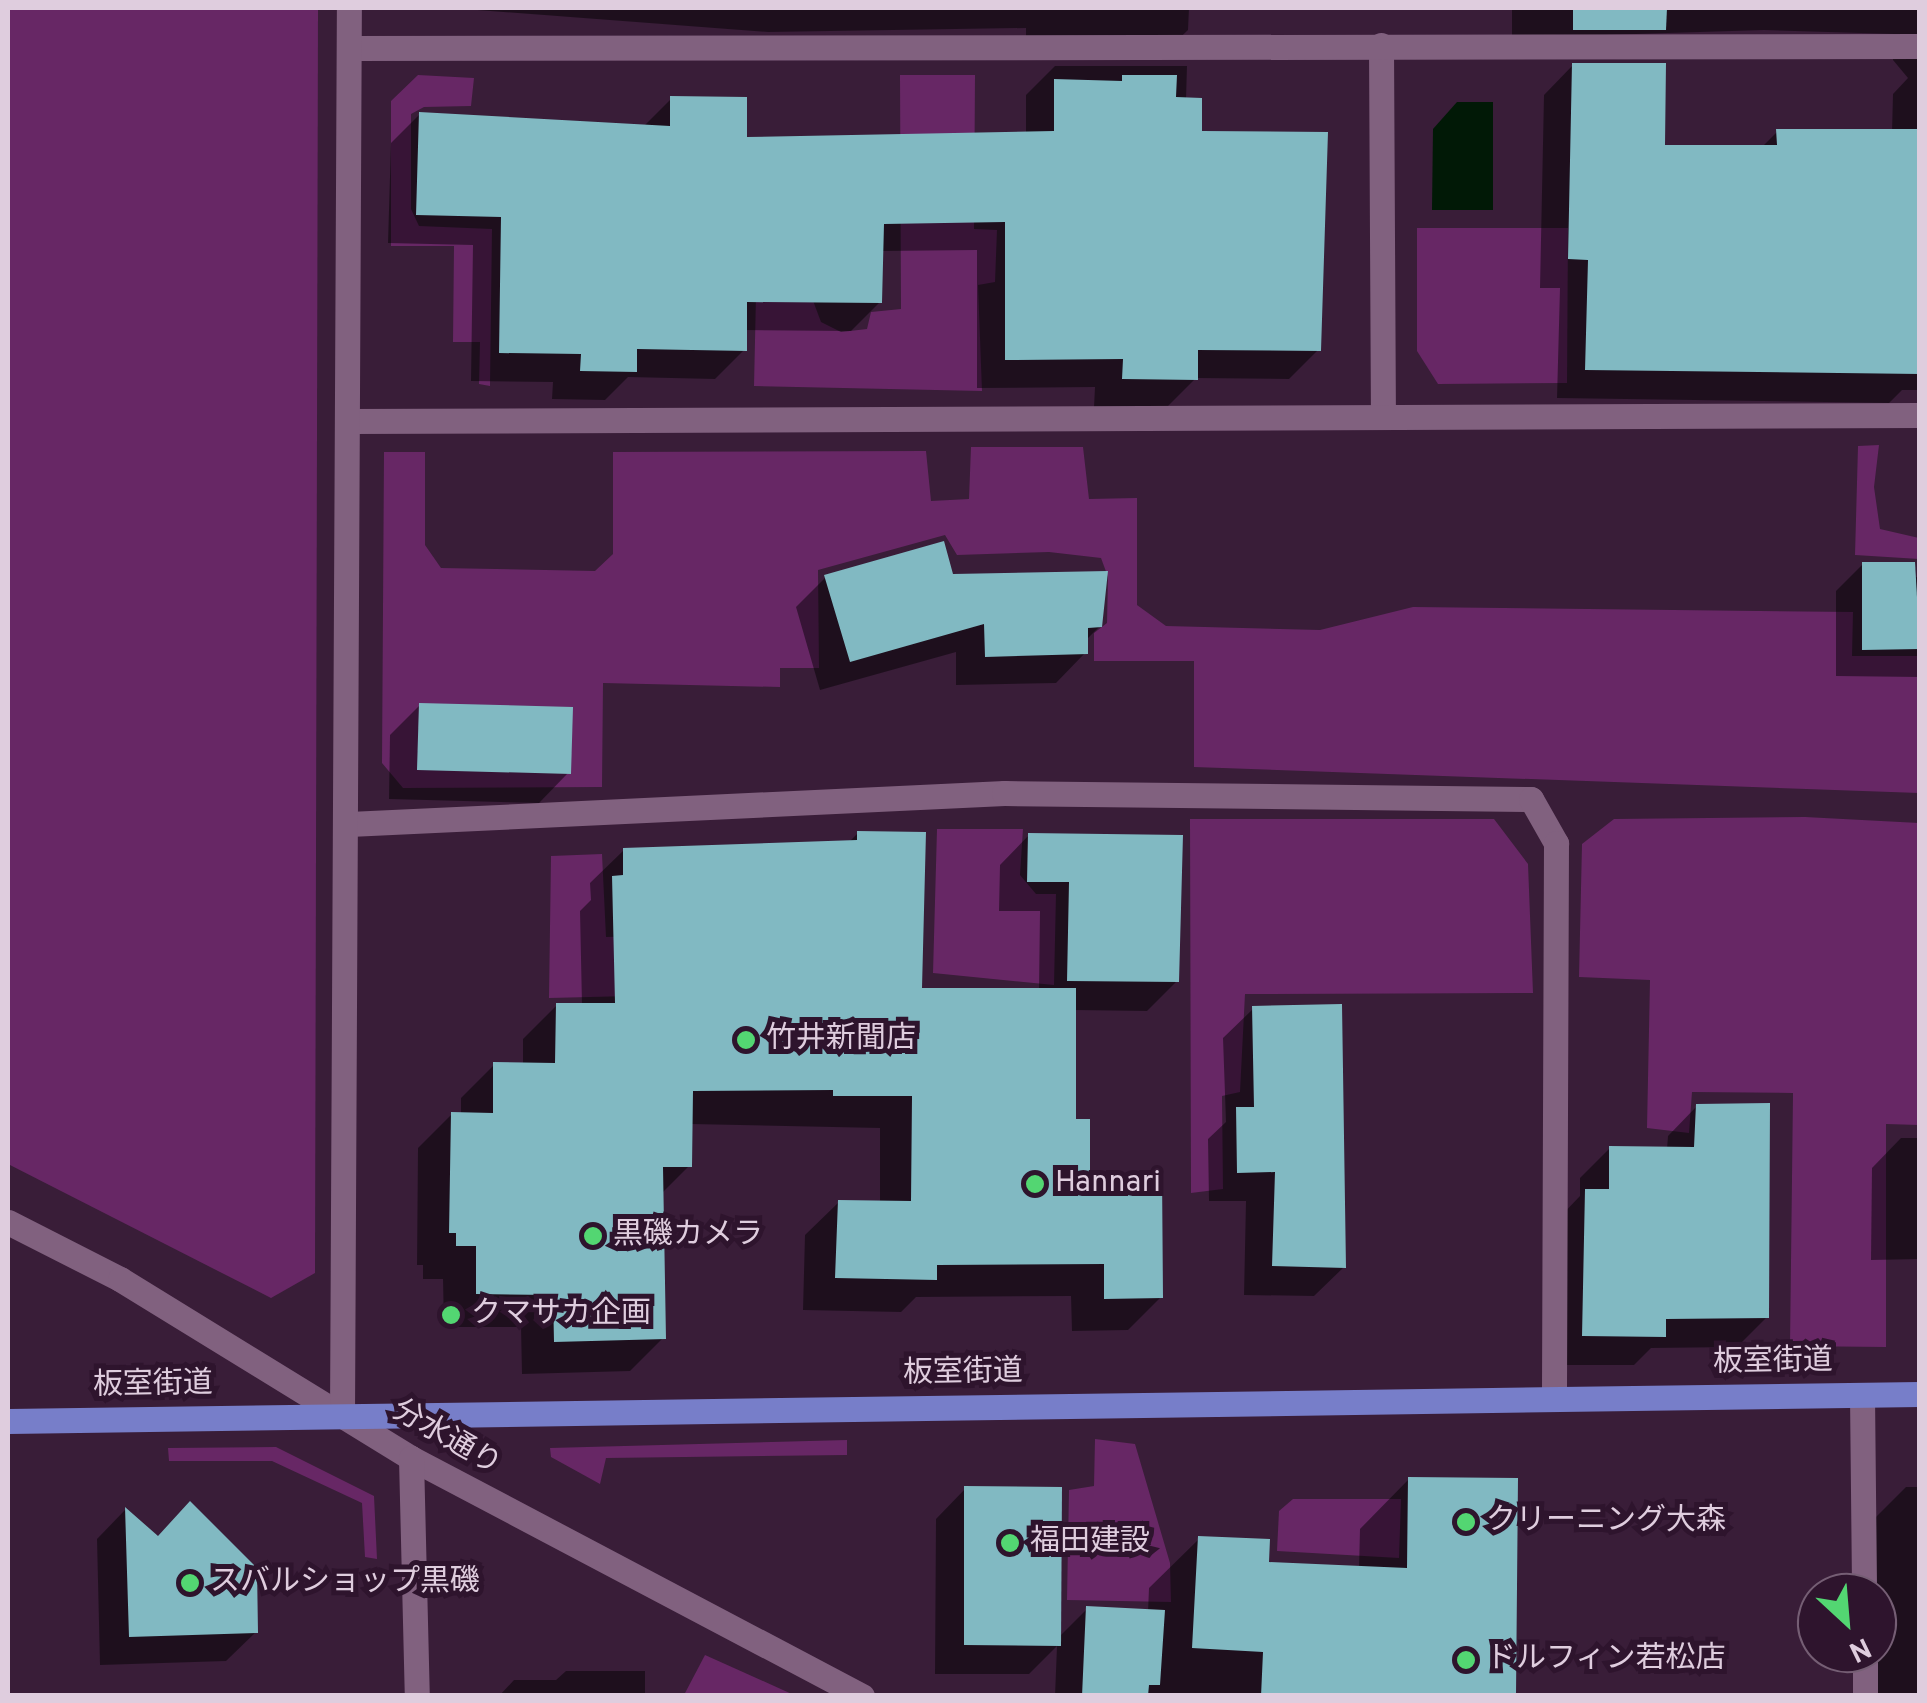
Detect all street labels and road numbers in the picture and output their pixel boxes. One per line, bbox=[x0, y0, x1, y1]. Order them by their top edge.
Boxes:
street label: 板室街道 bbox=[1713, 1344, 1833, 1382]
street label: 板室街道 bbox=[903, 1355, 1023, 1393]
street label: 板室街道 bbox=[93, 1367, 213, 1405]
street label: 分水通り bbox=[385, 1393, 507, 1485]

